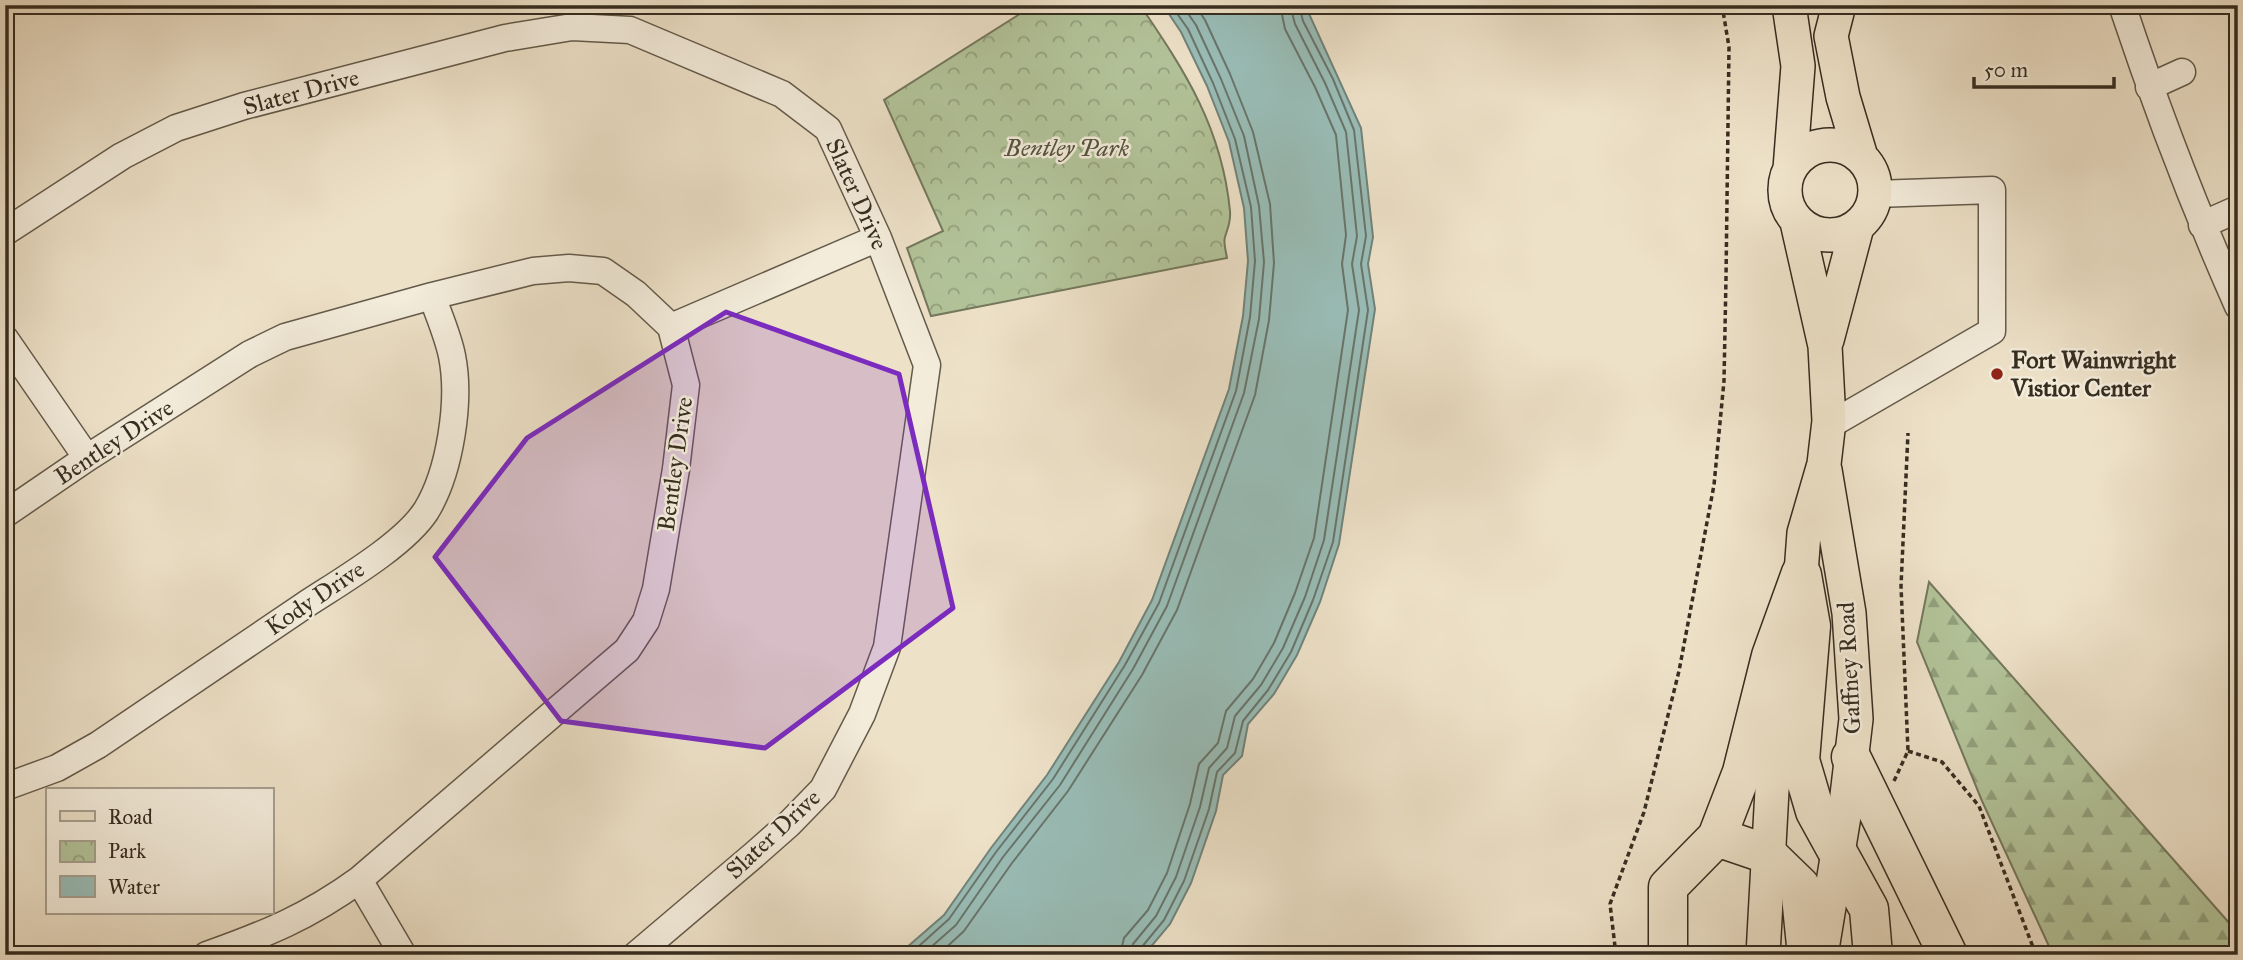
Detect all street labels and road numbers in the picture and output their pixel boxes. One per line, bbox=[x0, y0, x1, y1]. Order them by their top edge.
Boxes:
street label: Slater Drive bbox=[240, 62, 362, 122]
street label: Slater Drive bbox=[819, 134, 895, 254]
street label: Bentley Drive bbox=[49, 393, 179, 491]
street label: Bentley Drive bbox=[651, 395, 699, 533]
street label: Kody Drive bbox=[260, 554, 370, 642]
street label: Gaffney Road bbox=[1831, 601, 1867, 735]
street label: Slater Drive bbox=[719, 783, 827, 885]

